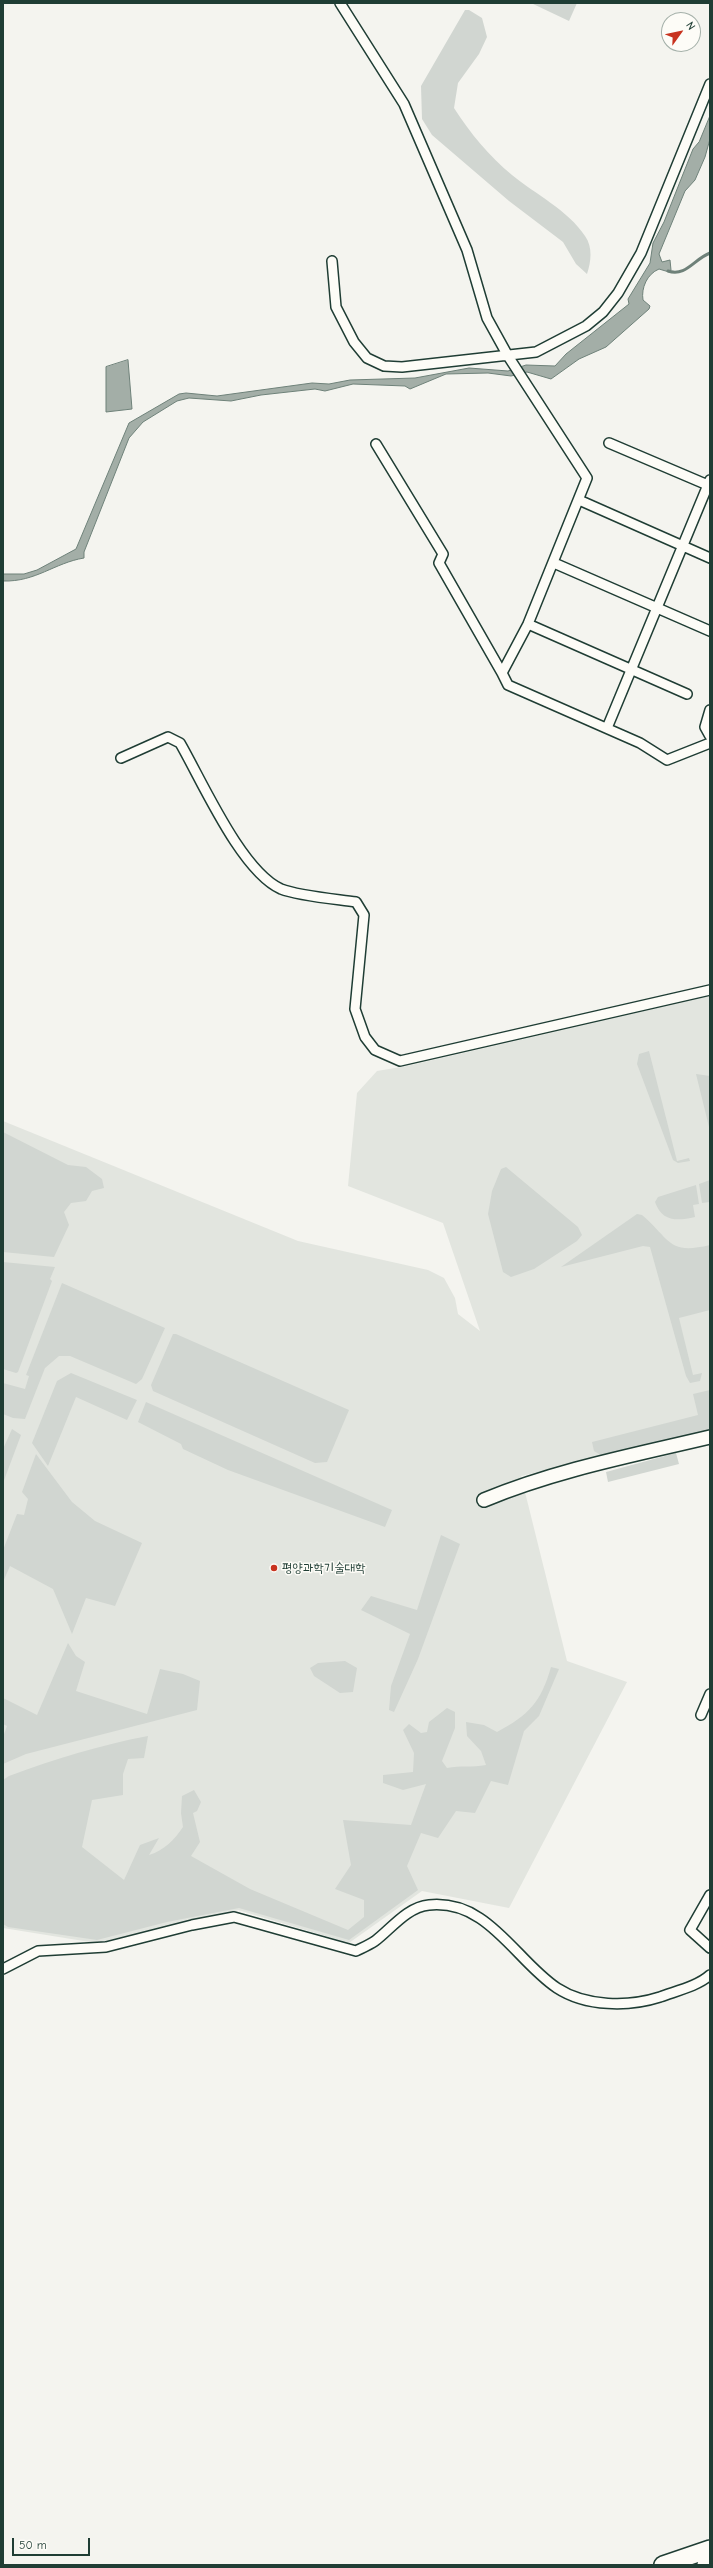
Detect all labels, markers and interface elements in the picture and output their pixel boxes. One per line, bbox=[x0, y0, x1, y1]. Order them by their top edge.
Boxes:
north arrow bbox=[661, 12, 701, 52]
text: N bbox=[683, 19, 698, 32]
place label: 평양과학기술대학 bbox=[282, 1560, 366, 1576]
marker: 평양과학기술대학 bbox=[269, 1563, 279, 1573]
scale bar bbox=[14, 2530, 92, 2556]
text: 50 m bbox=[19, 2538, 47, 2552]

